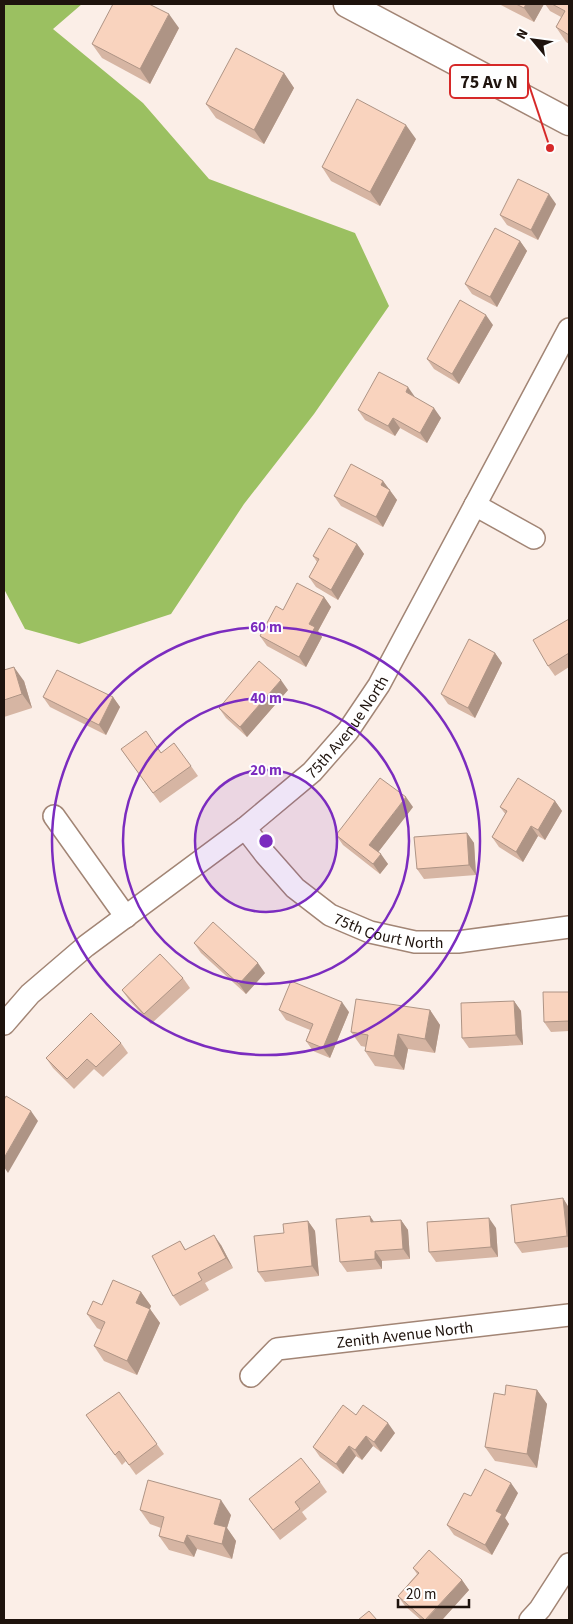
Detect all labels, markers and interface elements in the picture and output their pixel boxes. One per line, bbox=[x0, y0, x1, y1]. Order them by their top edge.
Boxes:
north arrow bbox=[508, 15, 558, 65]
text: N bbox=[512, 25, 534, 43]
callout: 75 Av N bbox=[450, 65, 528, 98]
text: 75 Av N bbox=[460, 70, 518, 95]
text: 60 m bbox=[250, 617, 282, 638]
street label: 75th Avenue North bbox=[302, 672, 394, 784]
text: 40 m bbox=[250, 688, 282, 709]
text: 20 m bbox=[250, 760, 282, 781]
centre of rings bbox=[257, 832, 275, 850]
street label: 75th Court North bbox=[330, 908, 443, 954]
street label: Zenith Avenue North bbox=[335, 1316, 474, 1354]
scale bar bbox=[398, 1576, 469, 1608]
text: 20 m bbox=[406, 1584, 436, 1605]

